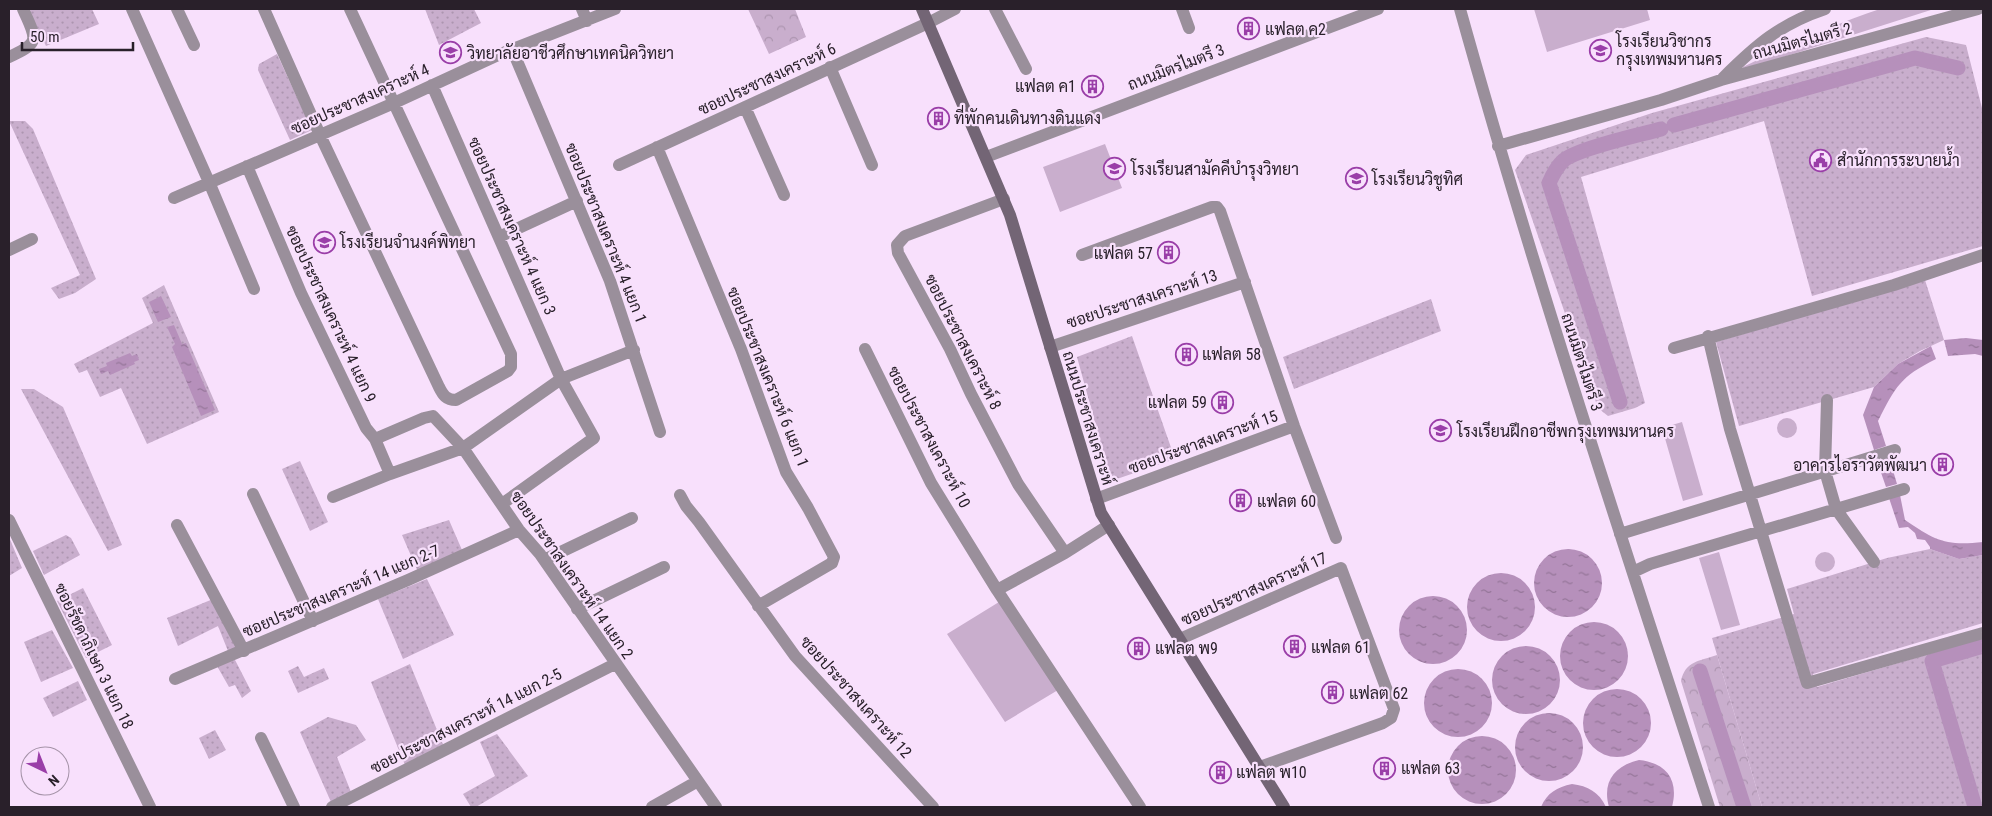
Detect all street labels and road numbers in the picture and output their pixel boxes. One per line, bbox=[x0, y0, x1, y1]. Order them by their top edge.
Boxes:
street label: ถนนมิตรไมตรี 2 bbox=[1750, 17, 1854, 63]
street label: ซอยประชาสงเคราะห์ 6 bbox=[694, 36, 839, 119]
street label: ถนนมิตรไมตรี 3 bbox=[1124, 38, 1227, 94]
street label: ซอยประชาสงเคราะห์ 4 bbox=[287, 57, 432, 138]
street label: ซอยประชาสงเคราะห์ 4 แยก 3 bbox=[464, 133, 563, 318]
street label: ซอยประชาสงเคราะห์ 4 แยก 1 bbox=[561, 139, 654, 326]
street label: ซอยประชาสงเคราะห์ 4 แยก 9 bbox=[282, 222, 383, 405]
street label: ซอยประชาสงเคราะห์ 13 bbox=[1063, 263, 1220, 332]
street label: ซอยประชาสงเคราะห์ 8 bbox=[921, 270, 1008, 413]
street label: ซอยประชาสงเคราะห์ 6 แยก 1 bbox=[723, 283, 816, 470]
street label: ถนนมิตรไมตรี 3 bbox=[1557, 310, 1609, 413]
street label: ถนนประชาสงเคราะห์ bbox=[1059, 348, 1120, 487]
street label: ซอยประชาสงเคราะห์ 10 bbox=[884, 362, 977, 511]
street label: ซอยประชาสงเคราะห์ 15 bbox=[1125, 403, 1280, 478]
street label: ซอยประชาสงเคราะห์ 14 แยก 2 bbox=[507, 486, 640, 663]
street label: ซอยประชาสงเคราะห์ 14 แยก 2-7 bbox=[238, 538, 442, 641]
street label: ซอยประชาสงเคราะห์ 17 bbox=[1177, 546, 1330, 630]
street label: ซอยรัชดาภิเษก 3 แยก 18 bbox=[50, 579, 139, 732]
street label: ซอยประชาสงเคราะห์ 12 bbox=[796, 630, 918, 762]
street label: ซอยประชาสงเคราะห์ 14 แยก 2-5 bbox=[366, 662, 565, 778]

